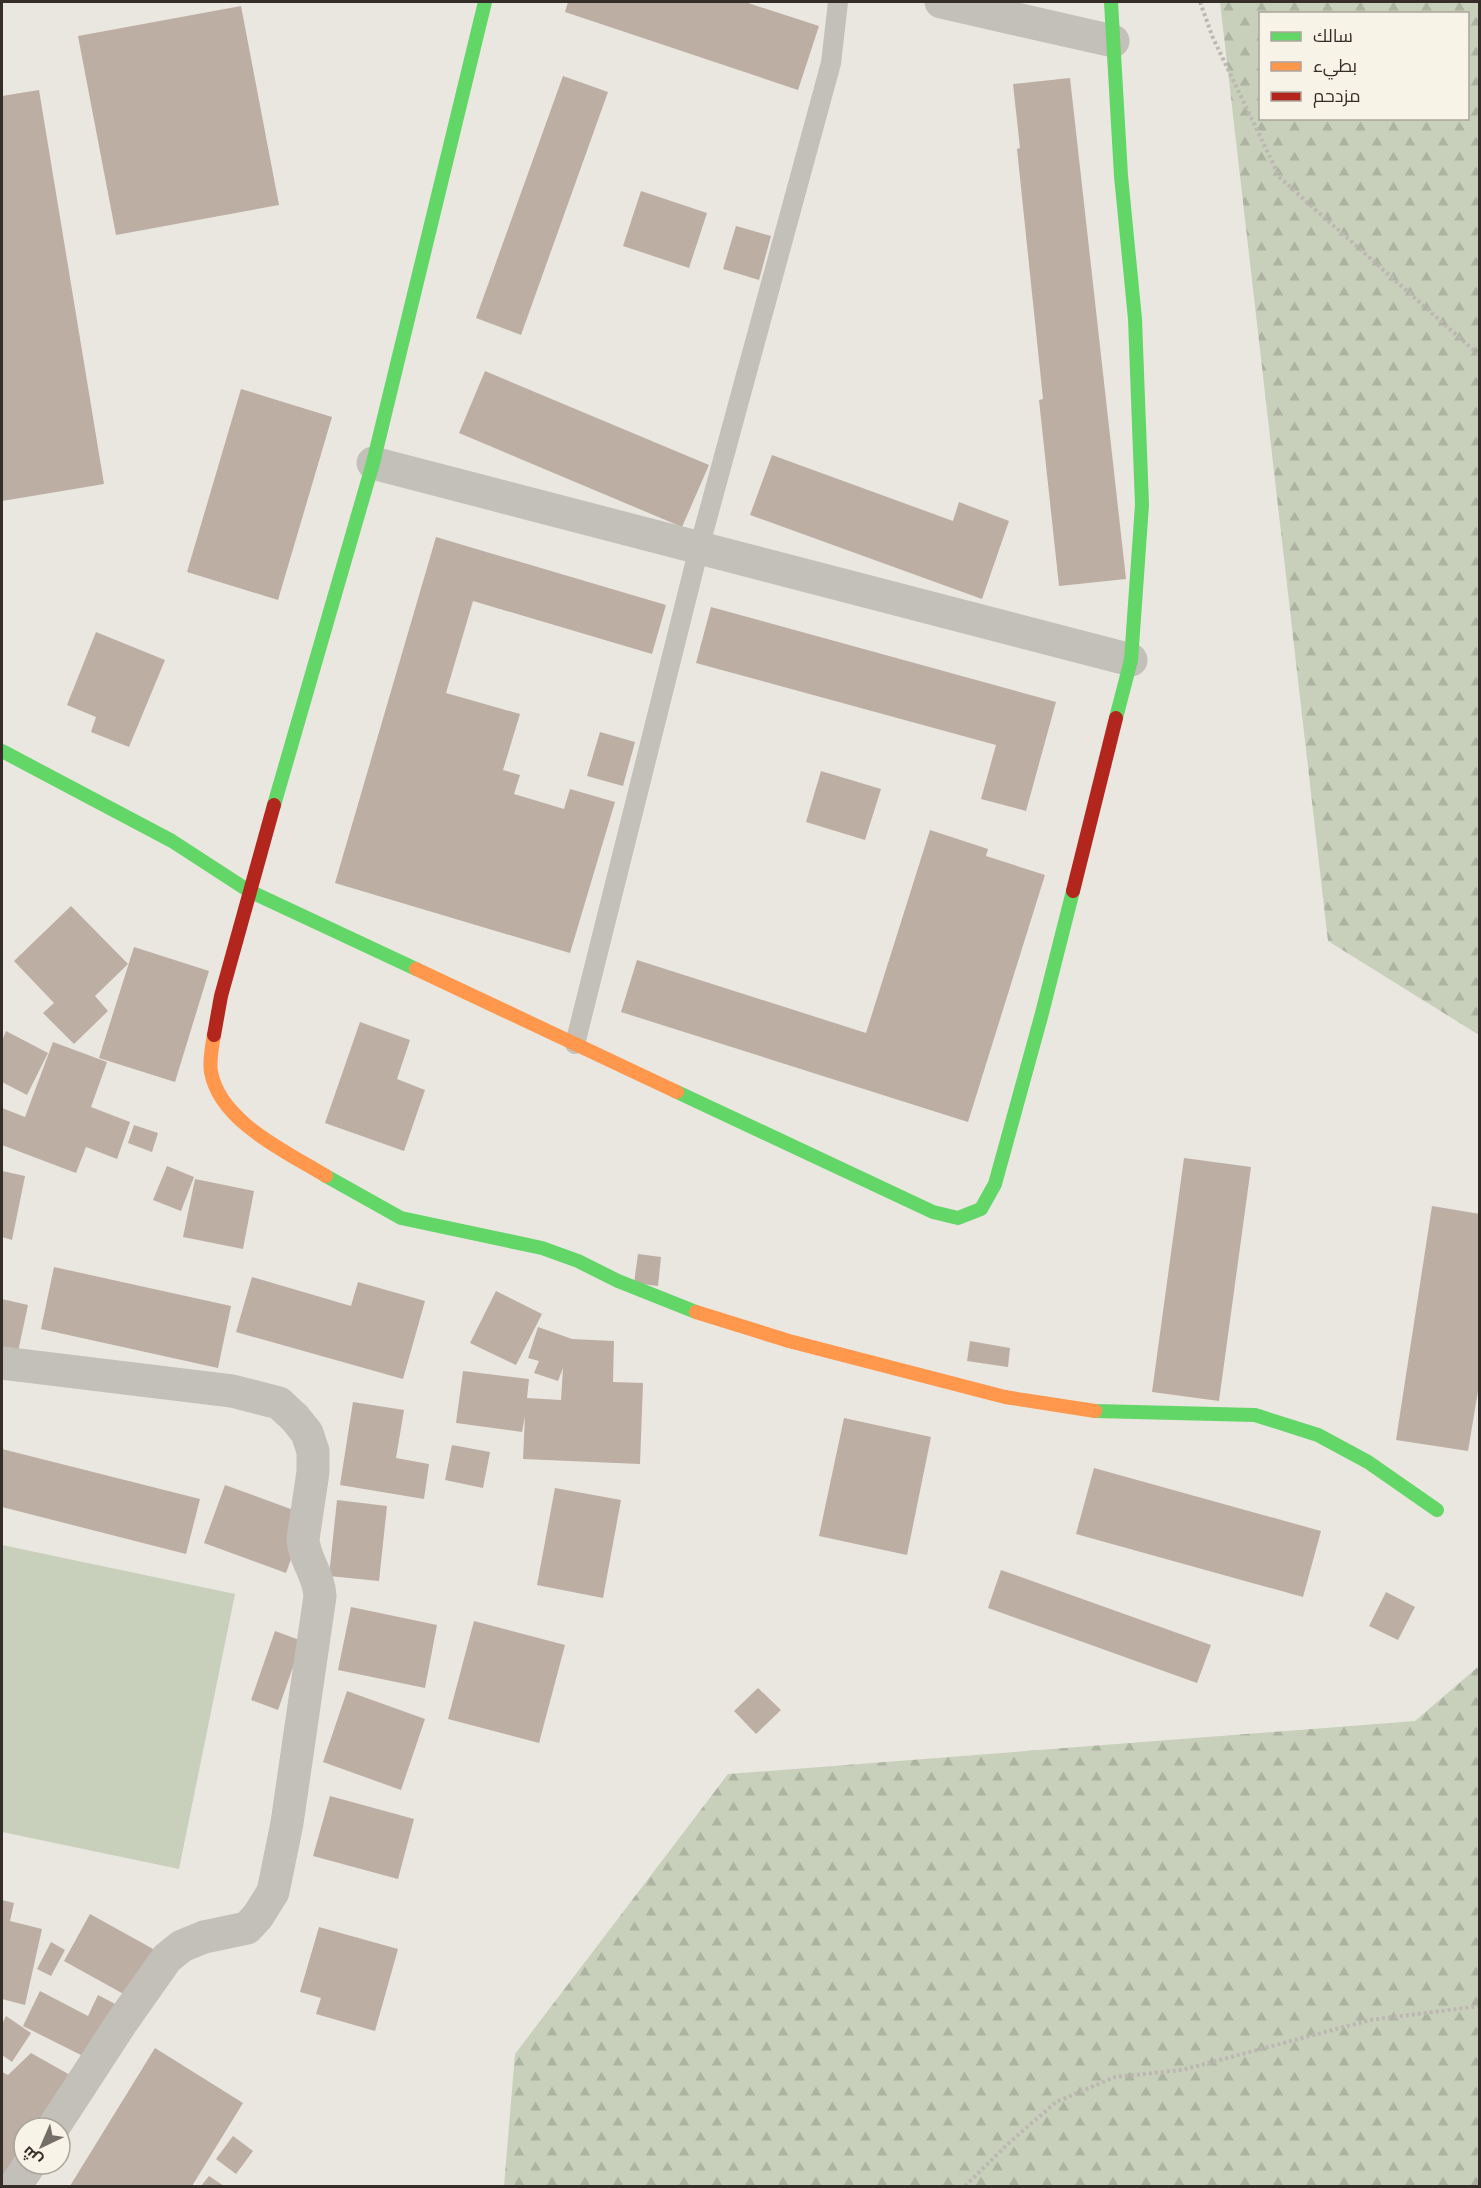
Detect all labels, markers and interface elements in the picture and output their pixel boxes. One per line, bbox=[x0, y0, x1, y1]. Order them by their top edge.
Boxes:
legend bbox=[1259, 12, 1469, 120]
text: سالك bbox=[1313, 24, 1353, 47]
text: بطيء bbox=[1313, 54, 1357, 80]
text: مزدحم bbox=[1313, 84, 1361, 108]
north arrow bbox=[12, 2116, 72, 2176]
text: ش bbox=[17, 2142, 46, 2171]

